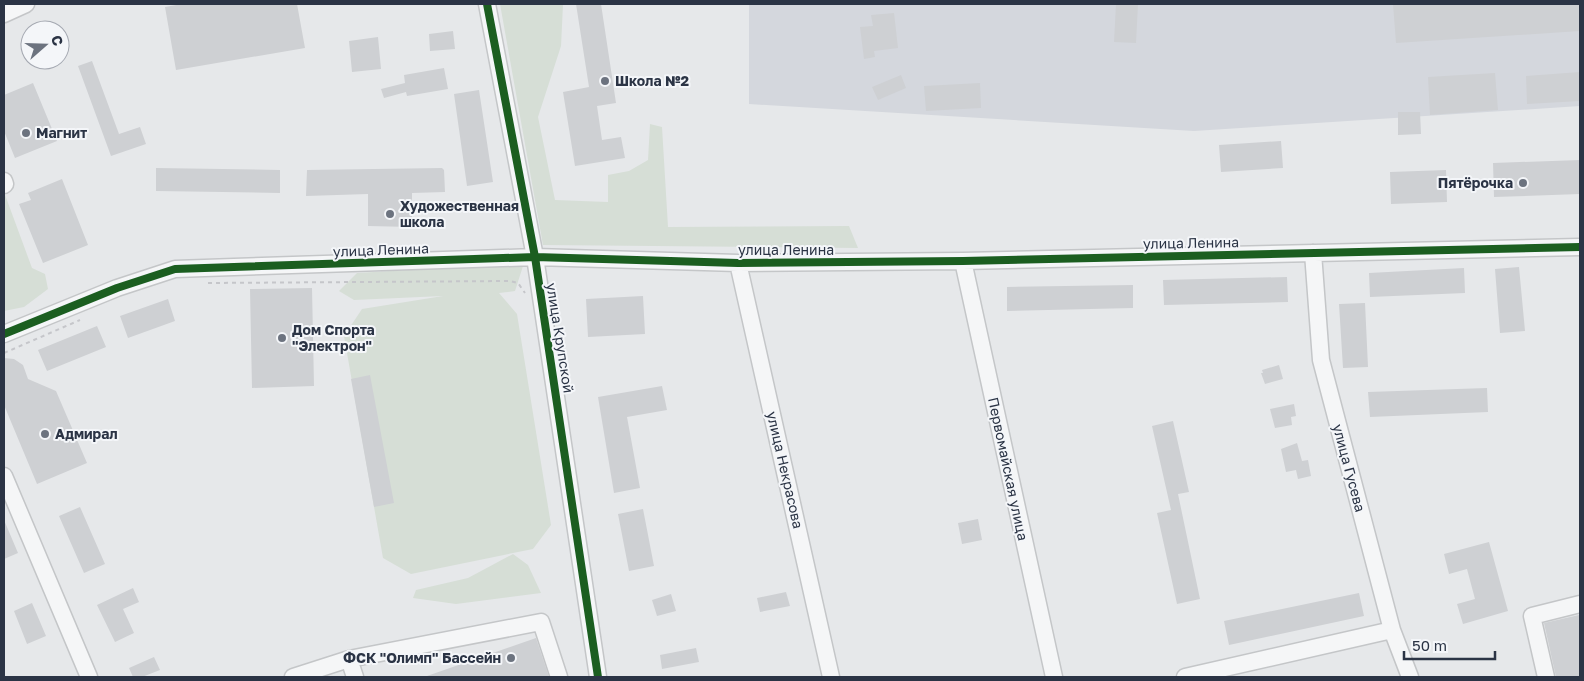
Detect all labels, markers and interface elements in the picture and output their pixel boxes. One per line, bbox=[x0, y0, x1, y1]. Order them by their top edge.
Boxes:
north arrow bbox=[20, 20, 70, 70]
text: С bbox=[48, 33, 67, 48]
place label: Школа №2 bbox=[615, 72, 690, 89]
marker: Школа №2 bbox=[599, 75, 611, 87]
place label: Магнит bbox=[36, 124, 87, 141]
marker: Магнит bbox=[20, 127, 32, 139]
place label: Пятёрочка bbox=[1438, 174, 1513, 191]
marker: Пятёрочка bbox=[1517, 177, 1529, 189]
place label: Художественная школа bbox=[400, 197, 519, 230]
marker: Художественная школа bbox=[384, 208, 396, 220]
street label: улица Ленина bbox=[1143, 233, 1239, 252]
street label: улица Ленина bbox=[333, 239, 429, 260]
street label: улица Ленина bbox=[738, 241, 834, 258]
street label: улица Крупской bbox=[543, 282, 578, 394]
place label: Дом Спорта "Электрон" bbox=[292, 321, 375, 354]
marker: Дом Спорта "Электрон" bbox=[276, 332, 288, 344]
street label: Первомайская улица bbox=[985, 396, 1032, 542]
street label: улица Некрасова bbox=[764, 410, 807, 530]
street label: улица Гусева bbox=[1330, 422, 1369, 514]
place label: Адмирал bbox=[55, 425, 118, 442]
marker: Адмирал bbox=[39, 428, 51, 440]
scale bar bbox=[1404, 628, 1495, 660]
text: 50 m bbox=[1412, 636, 1447, 654]
place label: ФСК "Олимп" Бассейн bbox=[343, 649, 501, 666]
marker: ФСК "Олимп" Бассейн bbox=[505, 652, 517, 664]

